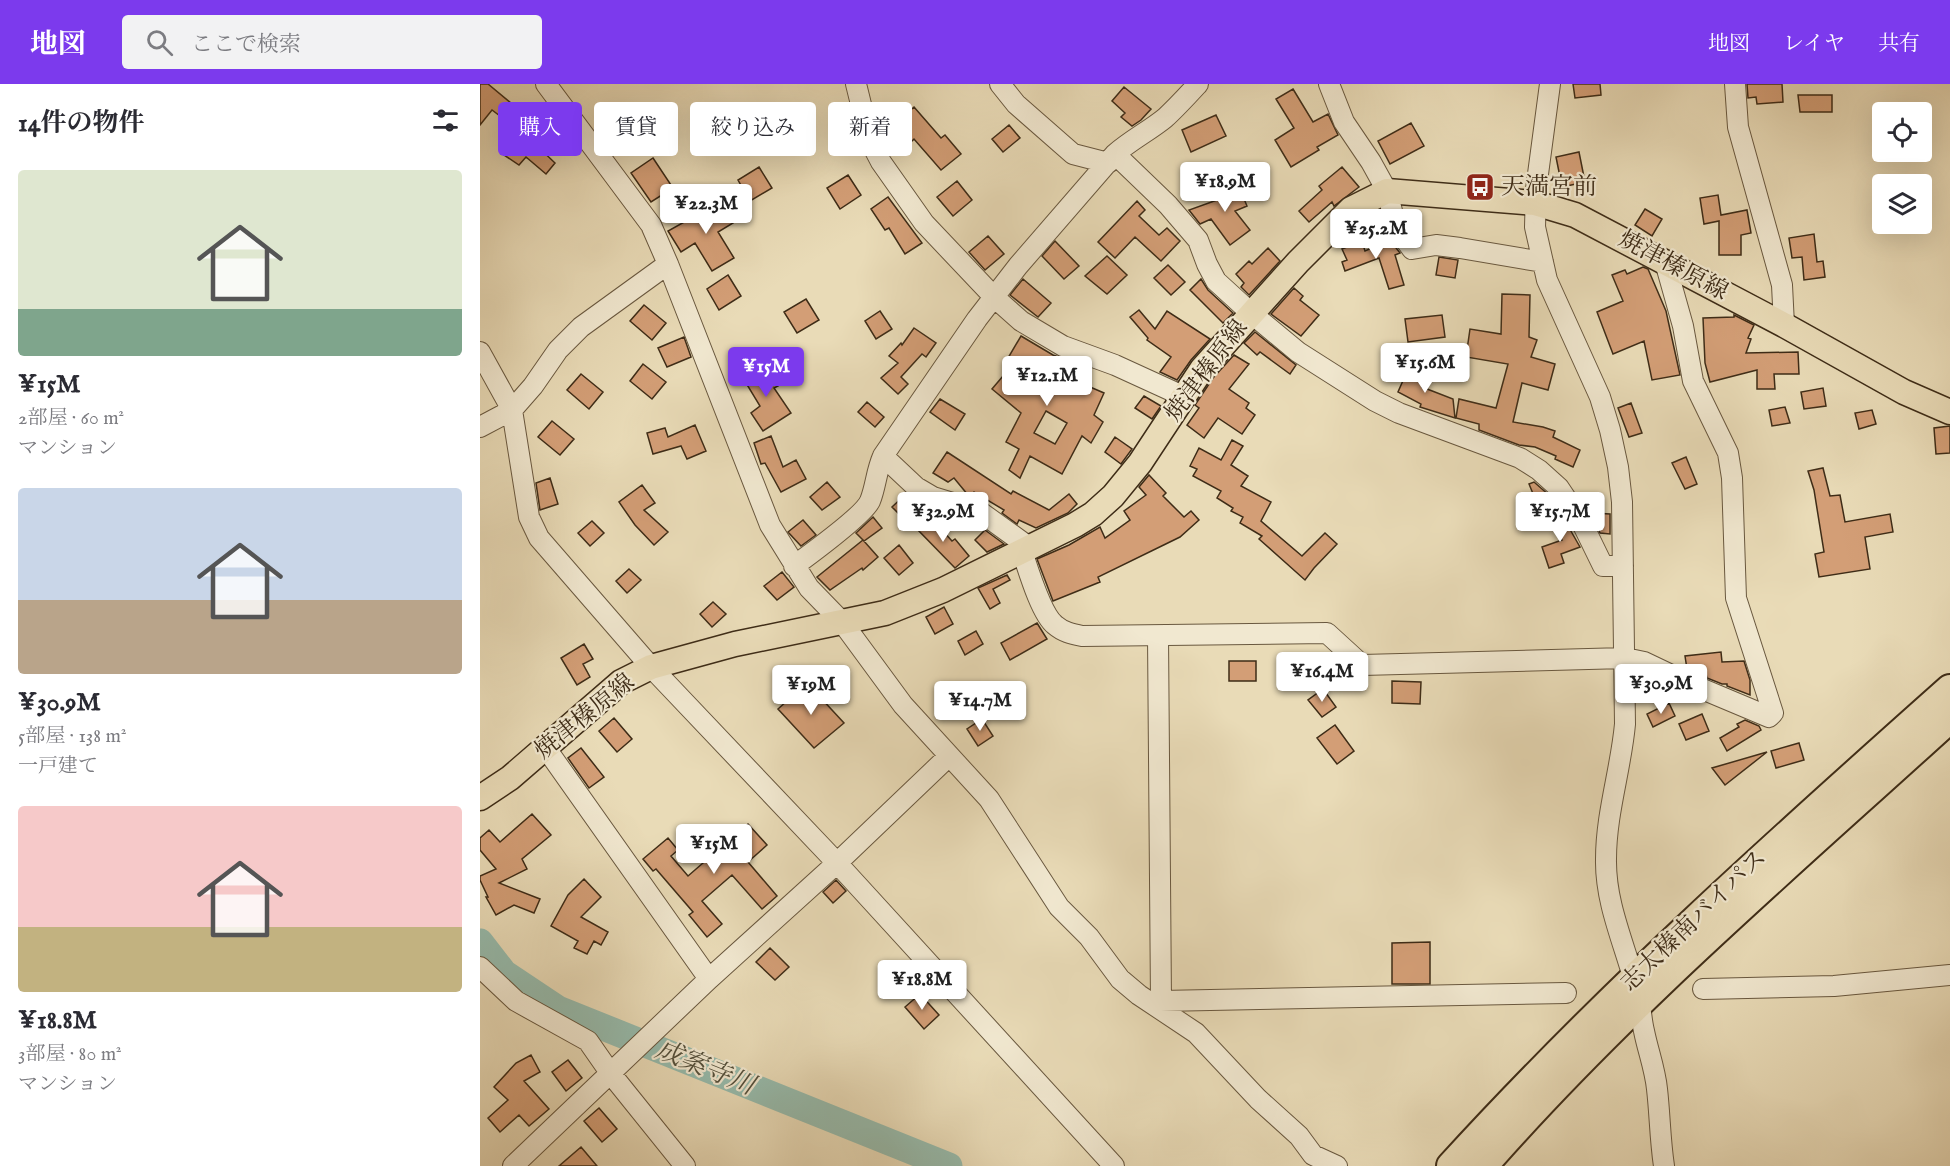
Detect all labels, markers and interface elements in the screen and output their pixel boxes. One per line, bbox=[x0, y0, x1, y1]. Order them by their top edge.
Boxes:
search box bbox=[122, 15, 542, 69]
icon: search bbox=[143, 26, 176, 59]
text: 地図 bbox=[30, 28, 86, 63]
text: ここで検索 bbox=[191, 31, 301, 59]
text: 地図 bbox=[1708, 31, 1750, 58]
text: レイヤ bbox=[1783, 31, 1845, 58]
text: 共有 bbox=[1878, 31, 1920, 58]
chip: 購入 bbox=[498, 102, 582, 156]
chip: 賃貸 bbox=[594, 102, 678, 156]
chip: 絞り込み bbox=[690, 102, 816, 156]
chip: 新着 bbox=[828, 102, 912, 156]
map controls bbox=[1872, 102, 1932, 234]
button: locate bbox=[1872, 102, 1932, 162]
icon: filters bbox=[429, 104, 462, 137]
text: 14件の物件 bbox=[18, 107, 144, 140]
pin: ¥18.9M bbox=[1176, 162, 1274, 213]
text: ¥18.9M bbox=[1194, 169, 1256, 194]
bus stop icon: 天満宮前 bbox=[1464, 171, 1496, 203]
place label: 天満宮前 bbox=[1501, 172, 1597, 203]
button: layers bbox=[1872, 174, 1932, 234]
pin: ¥22.3M bbox=[657, 184, 755, 235]
text: ¥22.3M bbox=[674, 191, 738, 216]
icon: home bbox=[186, 209, 294, 317]
pin: ¥25.2M bbox=[1327, 209, 1425, 260]
text: ¥25.2M bbox=[1344, 216, 1408, 241]
street label: 焼津榛原線 bbox=[1613, 224, 1733, 308]
street label: 焼津榛原線 bbox=[1159, 314, 1255, 428]
pin: ¥15.6M bbox=[1376, 343, 1474, 394]
pin: ¥15M bbox=[730, 347, 802, 398]
text: ¥15.6M bbox=[1395, 350, 1455, 375]
text: ¥15M bbox=[742, 354, 790, 379]
pin: ¥12.1M bbox=[998, 356, 1096, 407]
text: ¥12.1M bbox=[1016, 363, 1078, 388]
text: ¥15M bbox=[18, 368, 81, 401]
text: 2部屋 · 60 m² bbox=[18, 406, 124, 431]
text: マンション bbox=[18, 436, 117, 461]
pin: ¥32.9M bbox=[894, 492, 992, 543]
pin: ¥15.7M bbox=[1511, 492, 1609, 543]
text: ¥32.9M bbox=[911, 499, 975, 524]
text: ¥15.7M bbox=[1530, 499, 1590, 524]
icon: home bbox=[186, 527, 294, 635]
pin: ¥16.4M bbox=[1273, 652, 1371, 703]
text: ¥16.4M bbox=[1290, 659, 1354, 684]
pin: ¥30.9M bbox=[1612, 664, 1710, 715]
pin: ¥19M bbox=[775, 665, 847, 716]
street label: 焼津榛原線 bbox=[529, 667, 641, 767]
text: ¥30.9M bbox=[1629, 671, 1693, 696]
text: ¥19M bbox=[786, 672, 836, 697]
pin: ¥14.7M bbox=[931, 681, 1029, 732]
text: ¥30.9M bbox=[18, 686, 101, 719]
text: ¥14.7M bbox=[948, 688, 1012, 713]
text: 5部屋 · 138 m² bbox=[18, 724, 127, 749]
text: 一戸建て bbox=[18, 754, 98, 779]
pin: ¥15M bbox=[678, 824, 750, 875]
text: ¥15M bbox=[690, 831, 738, 856]
street label: 志太榛南バイパス bbox=[1614, 843, 1774, 999]
icon: home bbox=[186, 845, 294, 953]
pin: ¥18.8M bbox=[873, 960, 971, 1011]
text: ¥18.8M bbox=[892, 967, 952, 992]
text: ¥18.8M bbox=[18, 1004, 97, 1037]
water label: 成案寺川 bbox=[651, 1033, 762, 1104]
text: 3部屋 · 80 m² bbox=[18, 1042, 122, 1067]
text: マンション bbox=[18, 1072, 117, 1097]

